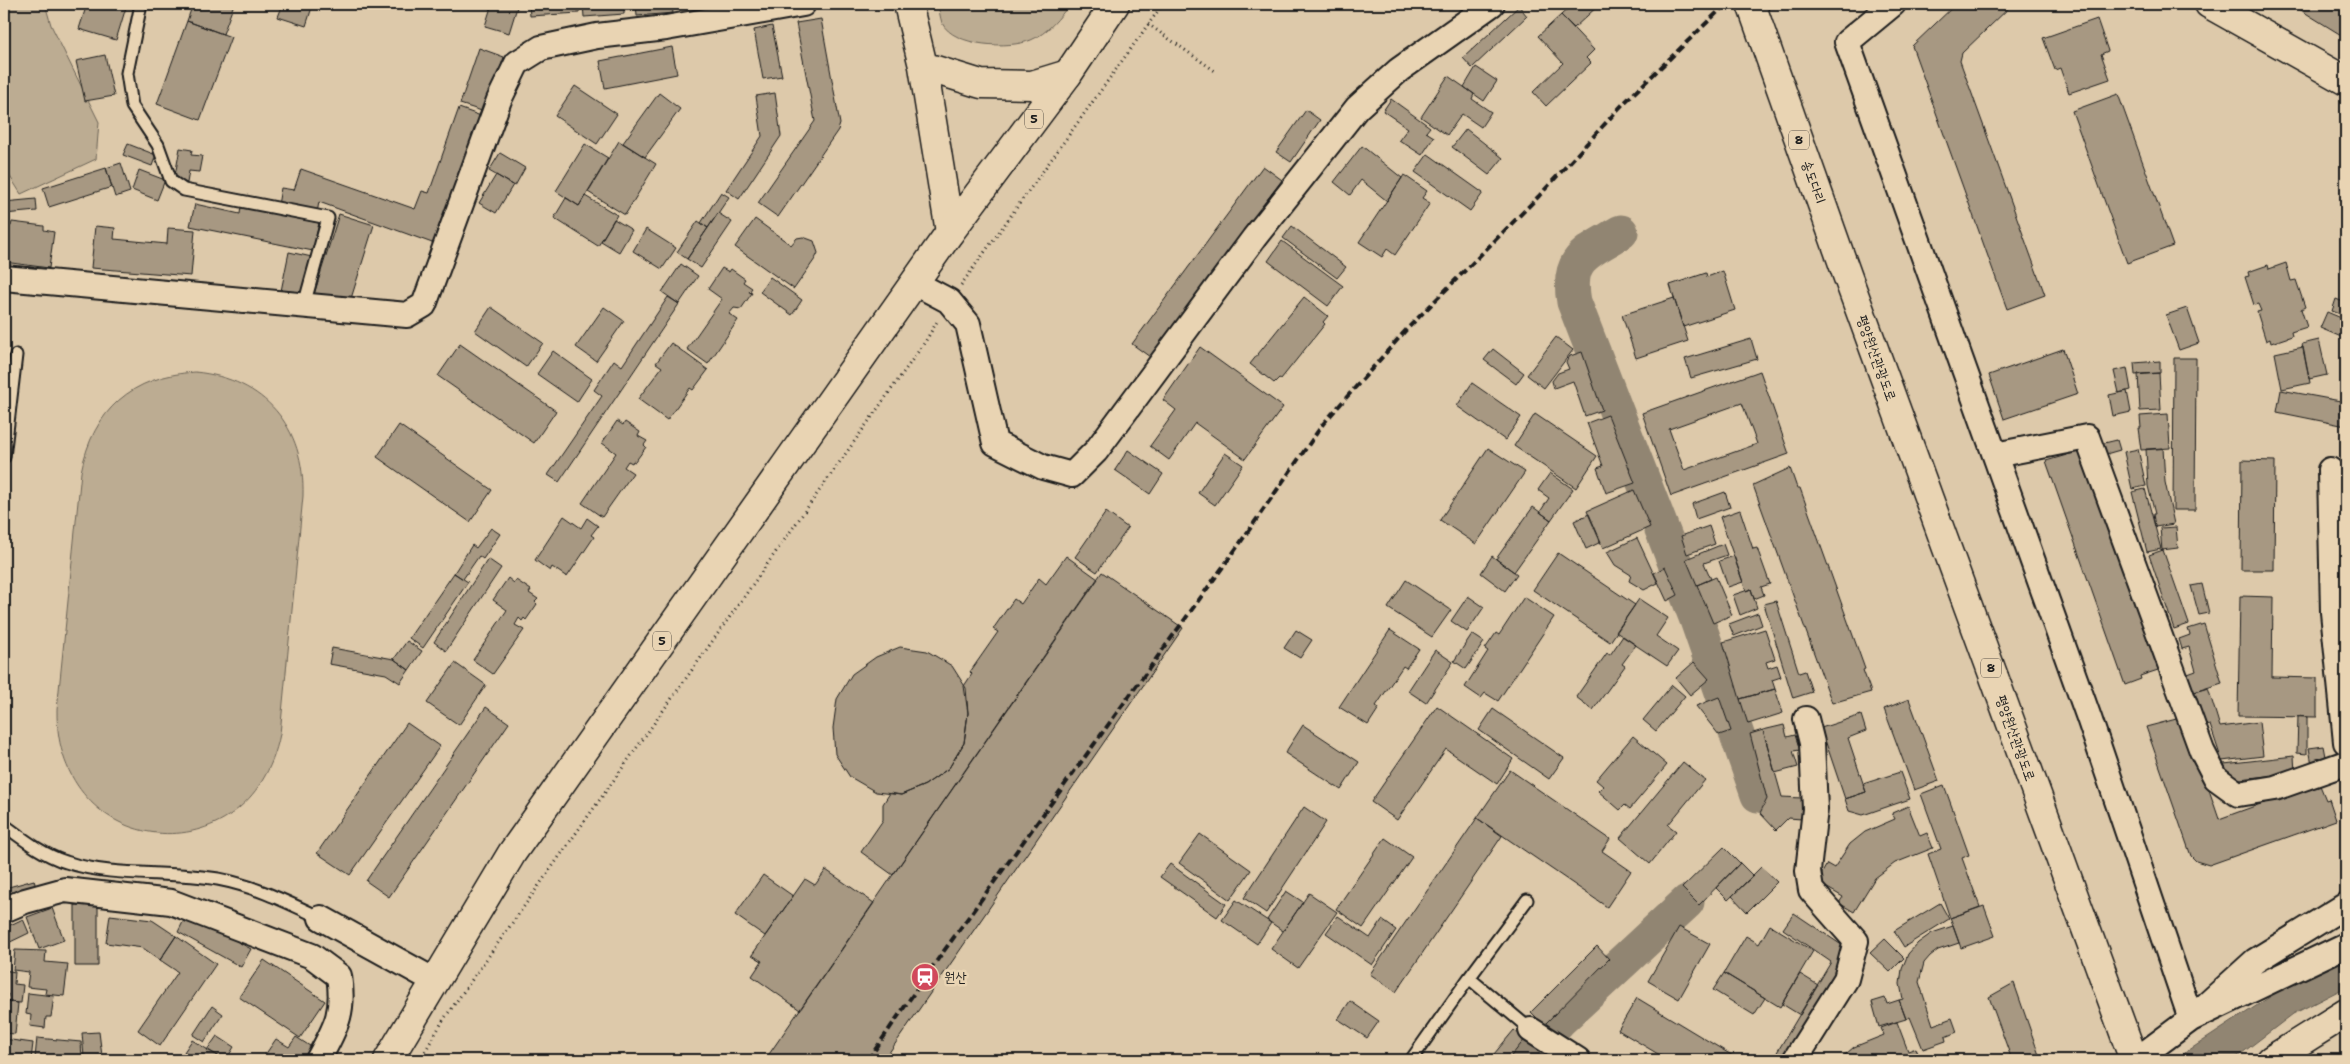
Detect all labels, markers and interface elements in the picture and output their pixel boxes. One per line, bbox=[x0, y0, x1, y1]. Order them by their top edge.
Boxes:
road number: 5 bbox=[1025, 110, 1043, 128]
road number: 8 bbox=[1789, 130, 1809, 150]
street label: 송도다리 bbox=[1798, 158, 1830, 206]
street label: 평양원산관광도로 bbox=[1853, 313, 1901, 403]
road number: 5 bbox=[653, 631, 671, 650]
road number: 8 bbox=[1981, 658, 2001, 678]
street label: 평양원산관광도로 bbox=[1992, 693, 2040, 783]
station icon: 원산 bbox=[910, 962, 940, 992]
place label: 원산 bbox=[944, 968, 967, 986]

